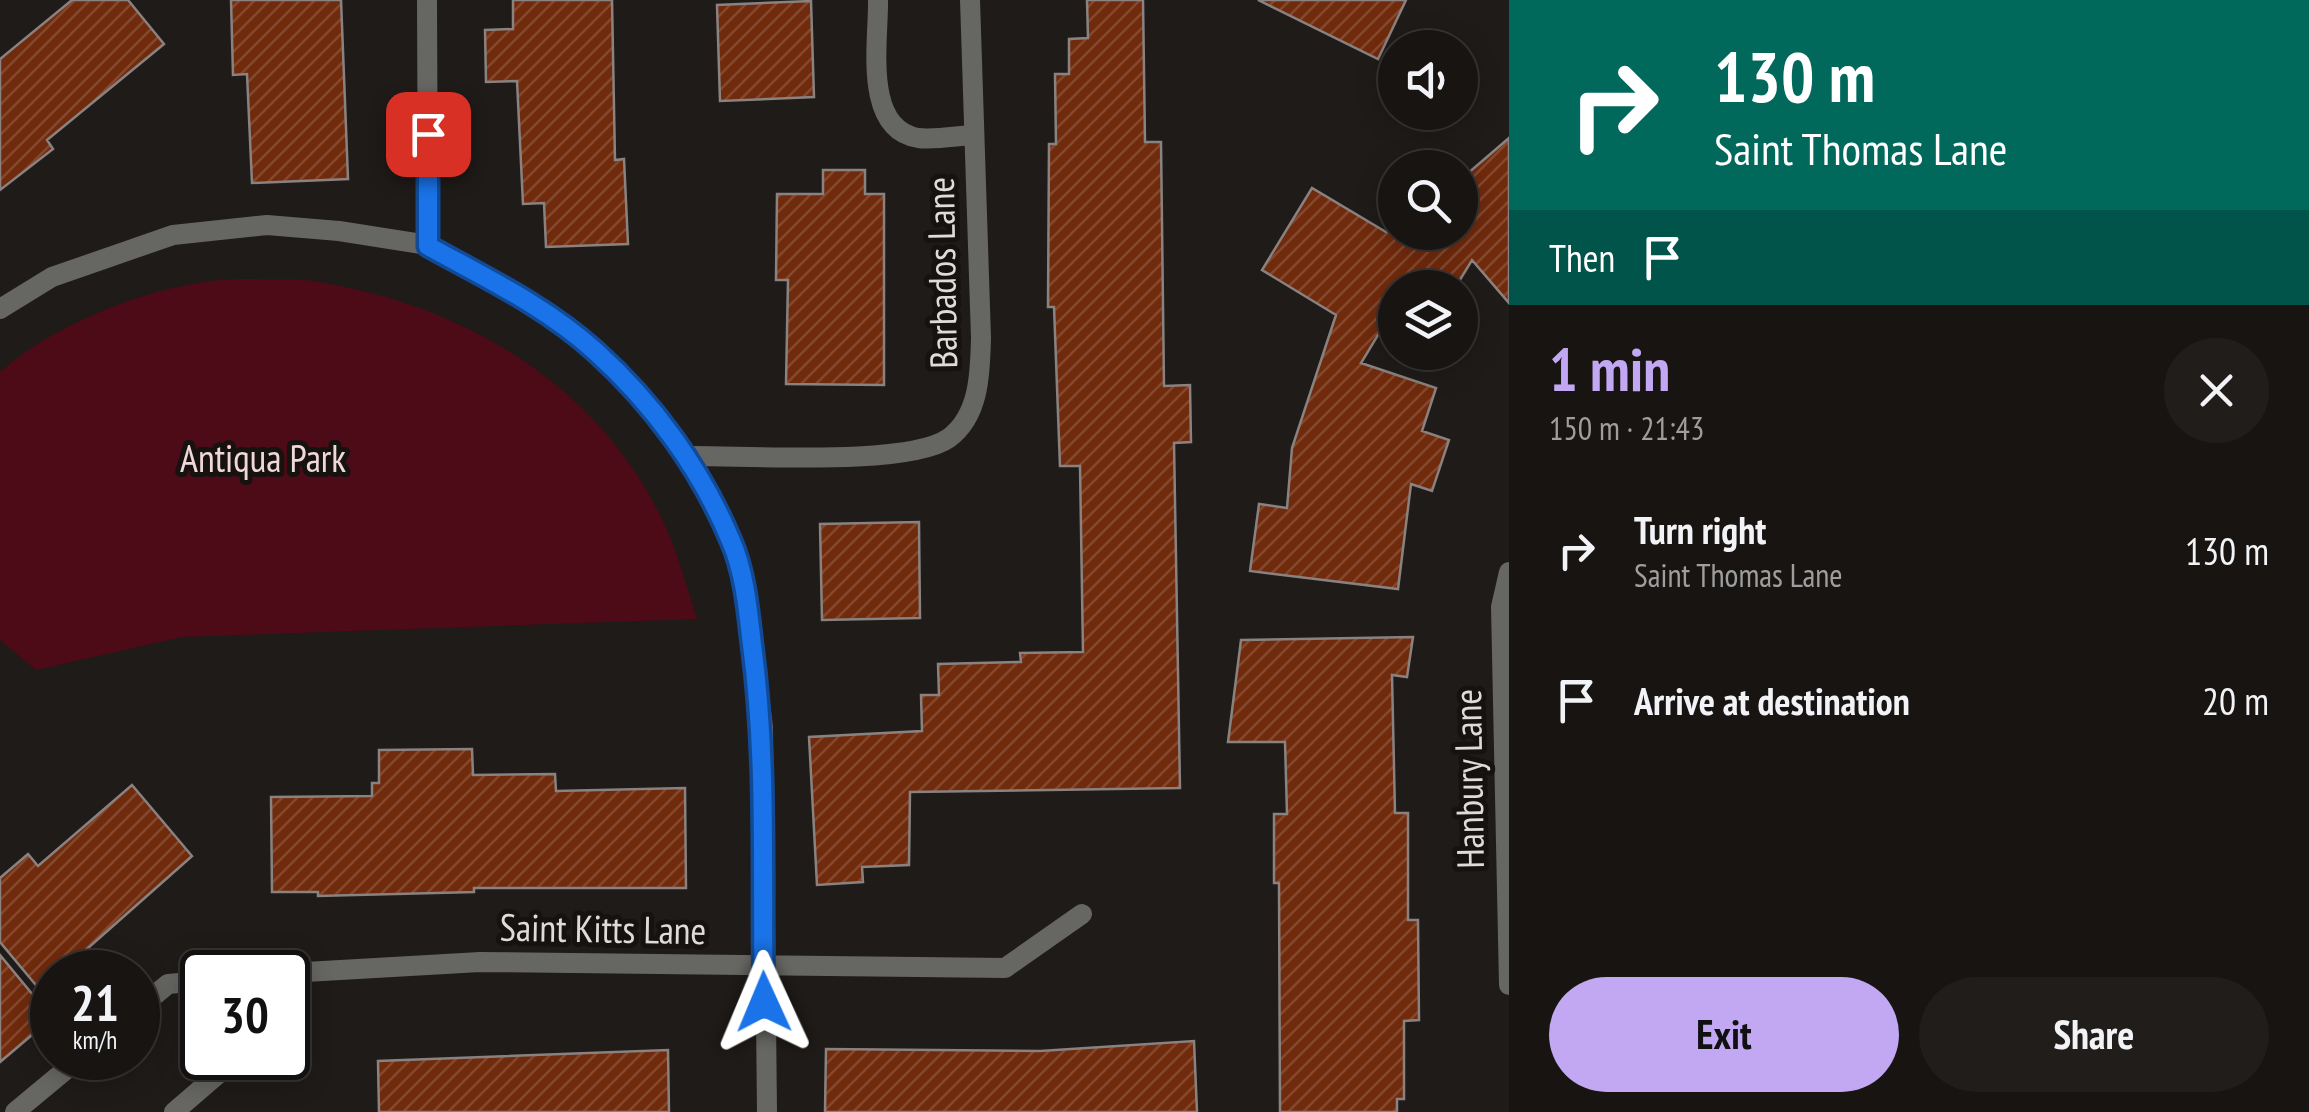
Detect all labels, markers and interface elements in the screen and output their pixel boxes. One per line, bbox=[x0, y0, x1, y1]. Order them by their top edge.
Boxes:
map controls bbox=[1378, 30, 1478, 370]
button: sound bbox=[1378, 30, 1478, 130]
text: 130 m bbox=[1714, 31, 1875, 121]
icon: right bbox=[1549, 40, 1679, 170]
pin bbox=[386, 92, 471, 177]
icon: arrive bbox=[401, 107, 456, 162]
text: Saint Thomas Lane bbox=[1714, 119, 2007, 177]
button: search bbox=[1378, 150, 1478, 250]
street label: Barbados Lane bbox=[915, 177, 967, 369]
icon: arrive bbox=[1635, 230, 1690, 285]
text: Then bbox=[1549, 233, 1615, 282]
button: layers bbox=[1378, 270, 1478, 370]
text: 1 min bbox=[1549, 330, 1670, 408]
button: close bbox=[2164, 338, 2269, 443]
text: 150 m · 21:43 bbox=[1549, 407, 1704, 449]
park label: Antiqua Park bbox=[180, 433, 346, 482]
text: Turn right bbox=[1634, 505, 1766, 554]
icon: right bbox=[1549, 523, 1604, 578]
text: 130 m bbox=[2185, 526, 2269, 575]
text: Saint Thomas Lane bbox=[1634, 554, 1843, 596]
icon: arrive bbox=[1549, 673, 1604, 728]
text: Arrive at destination bbox=[1634, 676, 1910, 725]
text: 20 m bbox=[2202, 676, 2269, 725]
street label: Hanbury Lane bbox=[1442, 689, 1494, 869]
street label: Saint Kitts Lane bbox=[499, 902, 707, 954]
speed limit sign: 30 bbox=[180, 950, 310, 1080]
position arrow bbox=[712, 950, 816, 1054]
text: 21 bbox=[71, 970, 119, 1035]
button: Exit bbox=[1549, 977, 1899, 1092]
button: Share bbox=[1919, 977, 2269, 1092]
text: km/h bbox=[73, 1024, 117, 1056]

